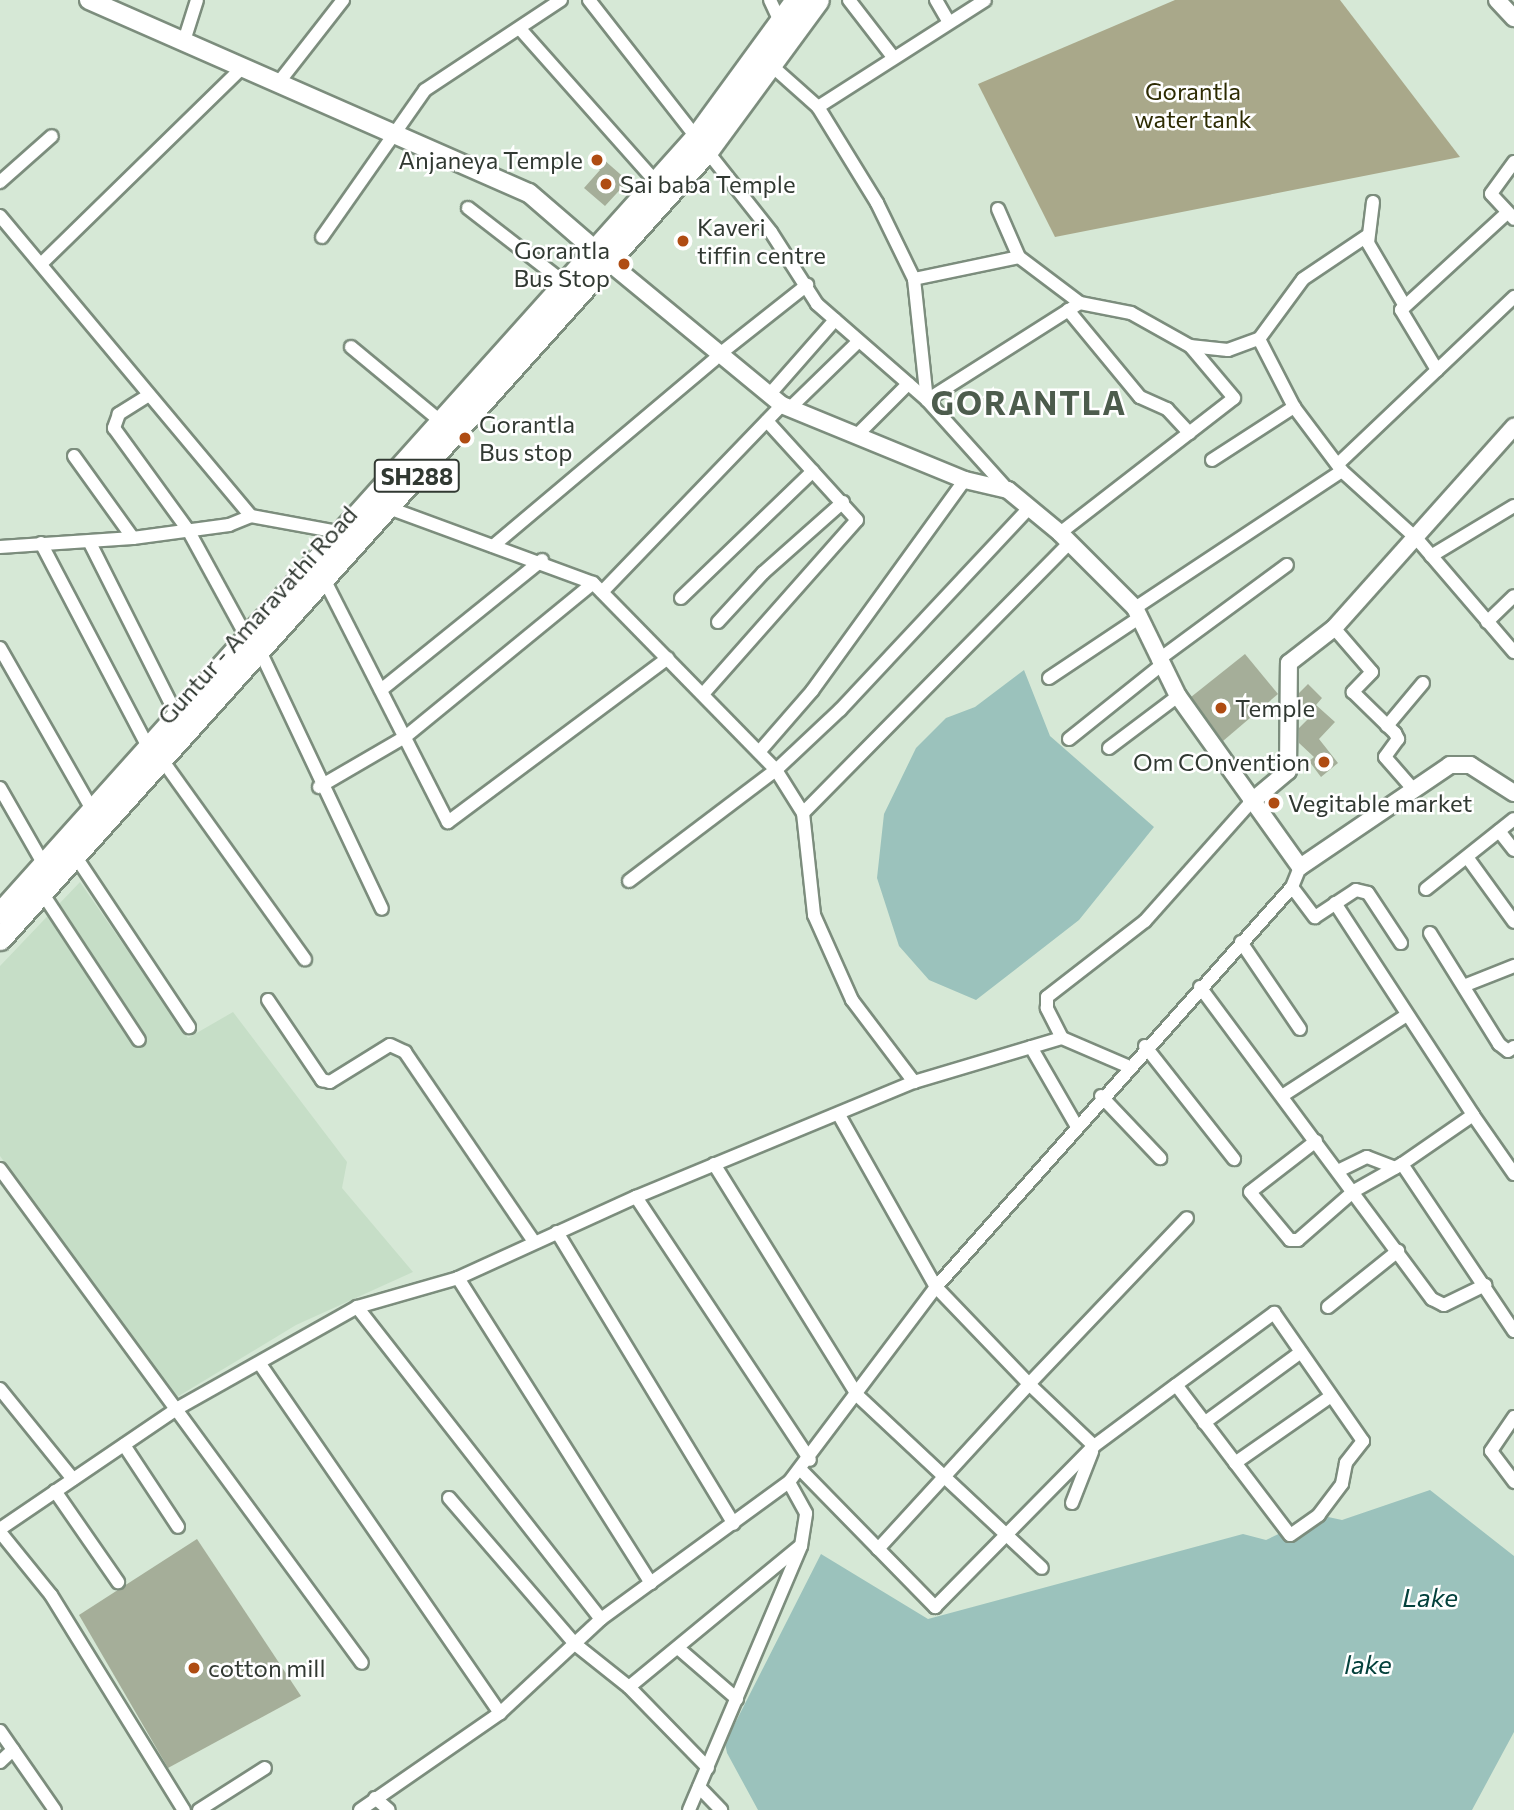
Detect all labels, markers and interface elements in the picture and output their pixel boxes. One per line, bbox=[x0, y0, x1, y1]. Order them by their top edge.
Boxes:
park label: Gorantla water tank bbox=[1134, 77, 1252, 133]
place label: Anjaneya Temple bbox=[399, 146, 583, 174]
marker: Anjaneya Temple bbox=[589, 152, 605, 168]
place label: Sai baba Temple bbox=[620, 170, 796, 198]
marker: Sai baba Temple bbox=[598, 176, 614, 192]
place label: Kaveri tiffin centre bbox=[697, 213, 826, 269]
marker: Kaveri tiffin centre bbox=[675, 233, 691, 249]
place label: Gorantla Bus Stop bbox=[514, 236, 610, 292]
marker: Gorantla Bus Stop bbox=[616, 256, 632, 272]
district label: GORANTLA bbox=[932, 383, 1126, 421]
place label: Gorantla Bus stop bbox=[479, 410, 575, 466]
marker: Gorantla Bus stop bbox=[457, 430, 473, 446]
road number: SH288 bbox=[373, 456, 461, 496]
street label: Guntur - Amaravathi Road bbox=[151, 500, 363, 730]
place label: Temple bbox=[1235, 694, 1315, 722]
marker: Temple bbox=[1213, 700, 1229, 716]
place label: Om COnvention bbox=[1133, 748, 1310, 776]
marker: Om COnvention bbox=[1316, 754, 1332, 770]
place label: Vegitable market bbox=[1288, 789, 1472, 817]
marker: Vegitable market bbox=[1266, 795, 1282, 811]
water label: Lake bbox=[1402, 1581, 1458, 1613]
water label: lake bbox=[1344, 1648, 1392, 1680]
place label: cotton mill bbox=[208, 1654, 326, 1682]
marker: cotton mill bbox=[186, 1660, 202, 1676]

